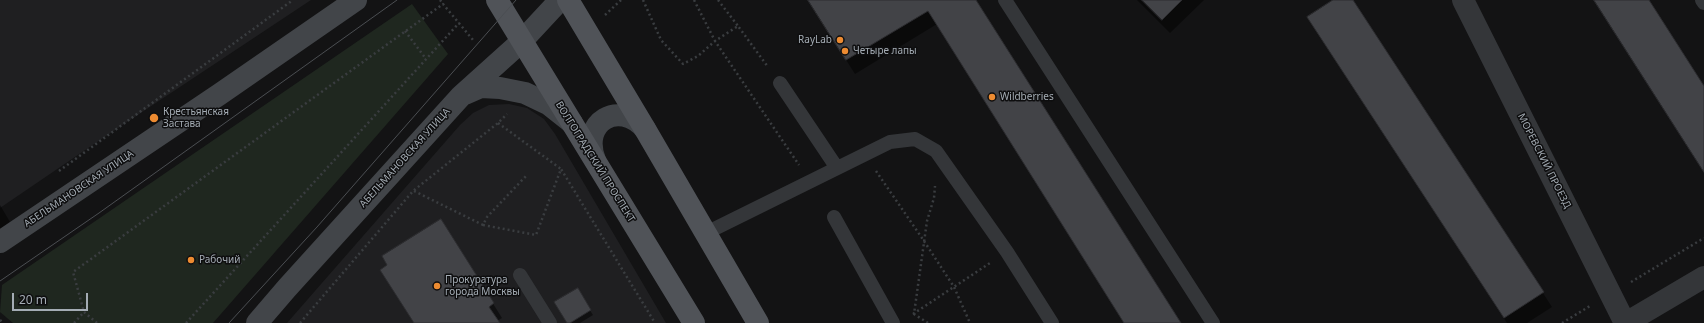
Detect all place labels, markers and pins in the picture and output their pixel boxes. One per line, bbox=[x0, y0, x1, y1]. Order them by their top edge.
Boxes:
place label: RayLab bbox=[798, 34, 832, 46]
marker: RayLab bbox=[835, 35, 845, 45]
place label: Четыре лапы bbox=[853, 45, 917, 57]
marker: Четыре лапы bbox=[840, 46, 850, 56]
place label: Wildberries bbox=[1000, 91, 1054, 103]
marker: Wildberries bbox=[987, 92, 997, 102]
place label: Крестьянская Застава bbox=[163, 106, 229, 130]
marker: Крестьянская Застава bbox=[148, 112, 160, 124]
place label: Рабочий bbox=[199, 254, 240, 266]
marker: Рабочий bbox=[186, 255, 196, 265]
place label: Прокуратура города Москвы bbox=[445, 274, 520, 298]
marker: Прокуратура города Москвы bbox=[432, 281, 442, 291]

